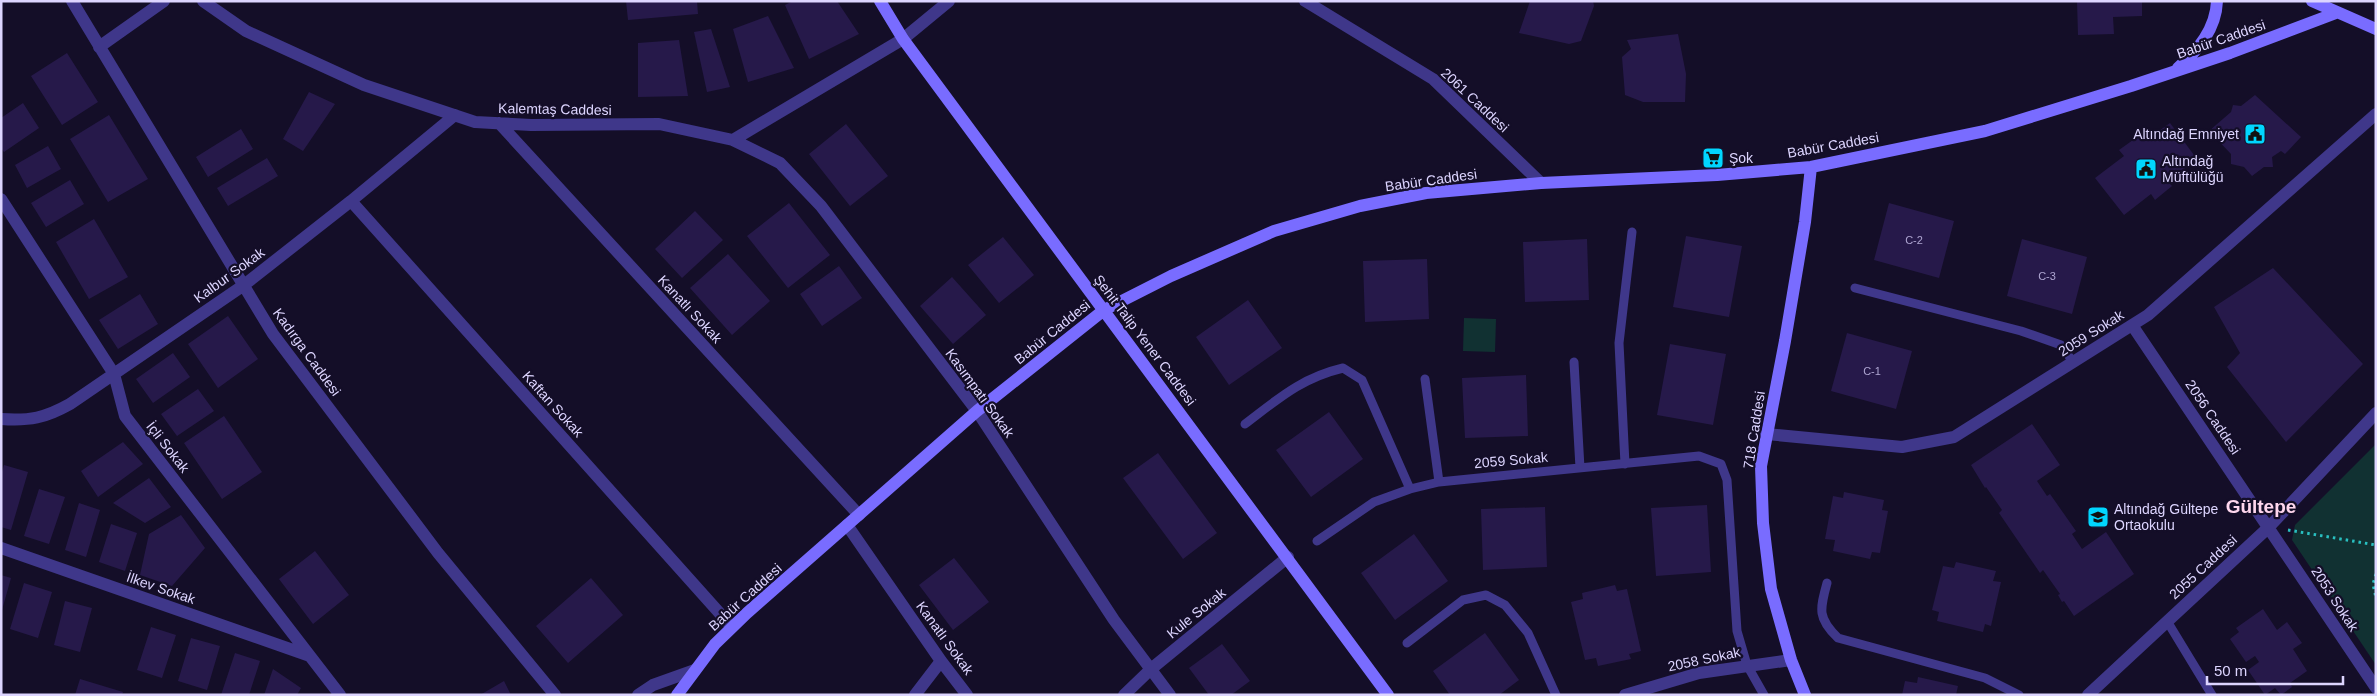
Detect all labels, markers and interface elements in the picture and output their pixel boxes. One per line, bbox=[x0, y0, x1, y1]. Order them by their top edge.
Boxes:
street label: Babür Caddesi bbox=[2175, 16, 2267, 62]
street label: 2061 Caddesi bbox=[1438, 65, 1512, 135]
street label: Kalemtaş Caddesi bbox=[498, 100, 612, 118]
public building icon: Altındağ Emniyet bbox=[2243, 122, 2267, 146]
place label: Altındağ Emniyet bbox=[2133, 126, 2239, 142]
street label: Babür Caddesi bbox=[1786, 129, 1880, 161]
supermarket icon: Şok bbox=[1701, 146, 1725, 170]
place label: Şok bbox=[1729, 150, 1754, 166]
place label: Altındağ Müftülüğü bbox=[2162, 153, 2223, 185]
public building icon: Altındağ Müftülüğü bbox=[2134, 157, 2158, 181]
street label: Babür Caddesi bbox=[1384, 166, 1478, 194]
house number: C-2 bbox=[1905, 234, 1923, 246]
street label: Kalbur Sokak bbox=[191, 243, 268, 306]
house number: C-3 bbox=[2038, 270, 2056, 282]
street label: Kanatlı Sokak bbox=[655, 272, 726, 347]
street label: Şehit Talip Yener Caddesi bbox=[1091, 272, 1199, 408]
street label: Babür Caddesi bbox=[1011, 297, 1093, 367]
street label: Kadırga Caddesi bbox=[270, 305, 344, 399]
street label: 2059 Sokak bbox=[2055, 306, 2127, 359]
street label: Kasımpatı Sokak bbox=[942, 345, 1018, 441]
house number: C-1 bbox=[1863, 365, 1881, 377]
street label: Kaftan Sokak bbox=[519, 368, 587, 441]
street label: 2056 Caddesi bbox=[2182, 377, 2244, 457]
street label: 718 Caddesi bbox=[1740, 390, 1768, 470]
street label: İçli Sokak bbox=[143, 418, 194, 476]
street label: 2059 Sokak bbox=[1473, 449, 1550, 471]
district label: Gültepe bbox=[2226, 496, 2296, 517]
place label: Altındağ Gültepe Ortaokulu bbox=[2114, 501, 2219, 533]
school or university icon: Altındağ Gültepe Ortaokulu bbox=[2086, 505, 2110, 529]
street label: 2055 Caddesi bbox=[2166, 532, 2240, 602]
street label: Babür Caddesi bbox=[705, 560, 785, 634]
street label: 2053 Sokak bbox=[2308, 564, 2362, 635]
street label: İlkev Sokak bbox=[125, 568, 199, 608]
street label: Kule Sokak bbox=[1163, 584, 1229, 642]
street label: Kanatlı Sokak bbox=[913, 598, 977, 678]
street label: 2058 Sokak bbox=[1666, 643, 1743, 675]
scale bar bbox=[2207, 654, 2343, 686]
text: 50 m bbox=[2214, 662, 2247, 679]

